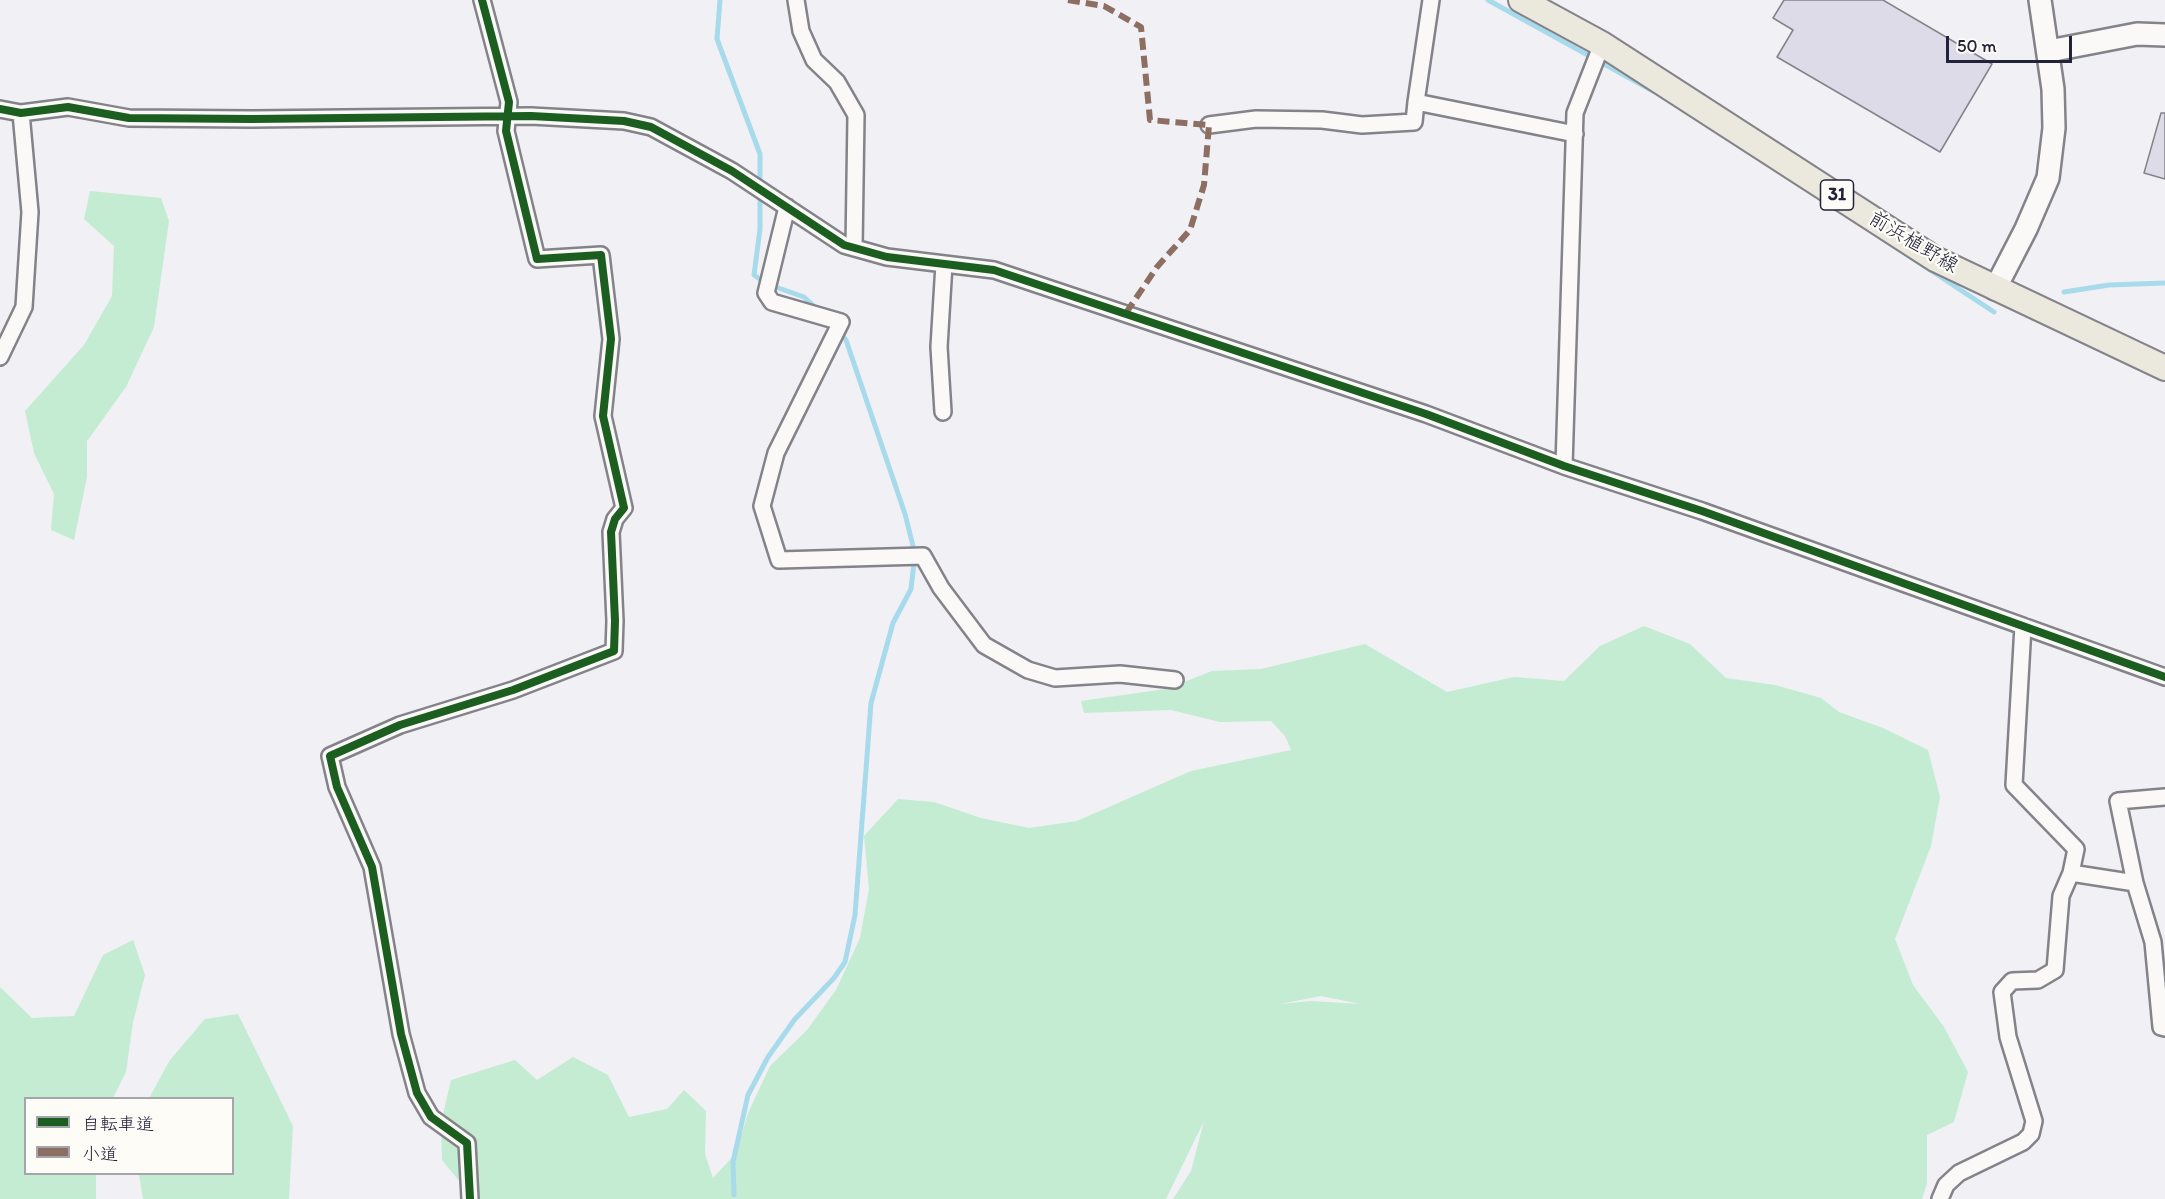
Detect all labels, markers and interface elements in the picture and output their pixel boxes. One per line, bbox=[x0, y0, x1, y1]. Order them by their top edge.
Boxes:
scale bar bbox=[1949, 24, 2075, 62]
text: 50 m bbox=[1957, 35, 1997, 57]
road number: 31 bbox=[1820, 180, 1854, 210]
street label: 前浜植野線 bbox=[1864, 207, 1962, 279]
legend bbox=[24, 1097, 234, 1175]
text: 自転車道 bbox=[82, 1113, 154, 1135]
text: 小道 bbox=[82, 1143, 118, 1165]

